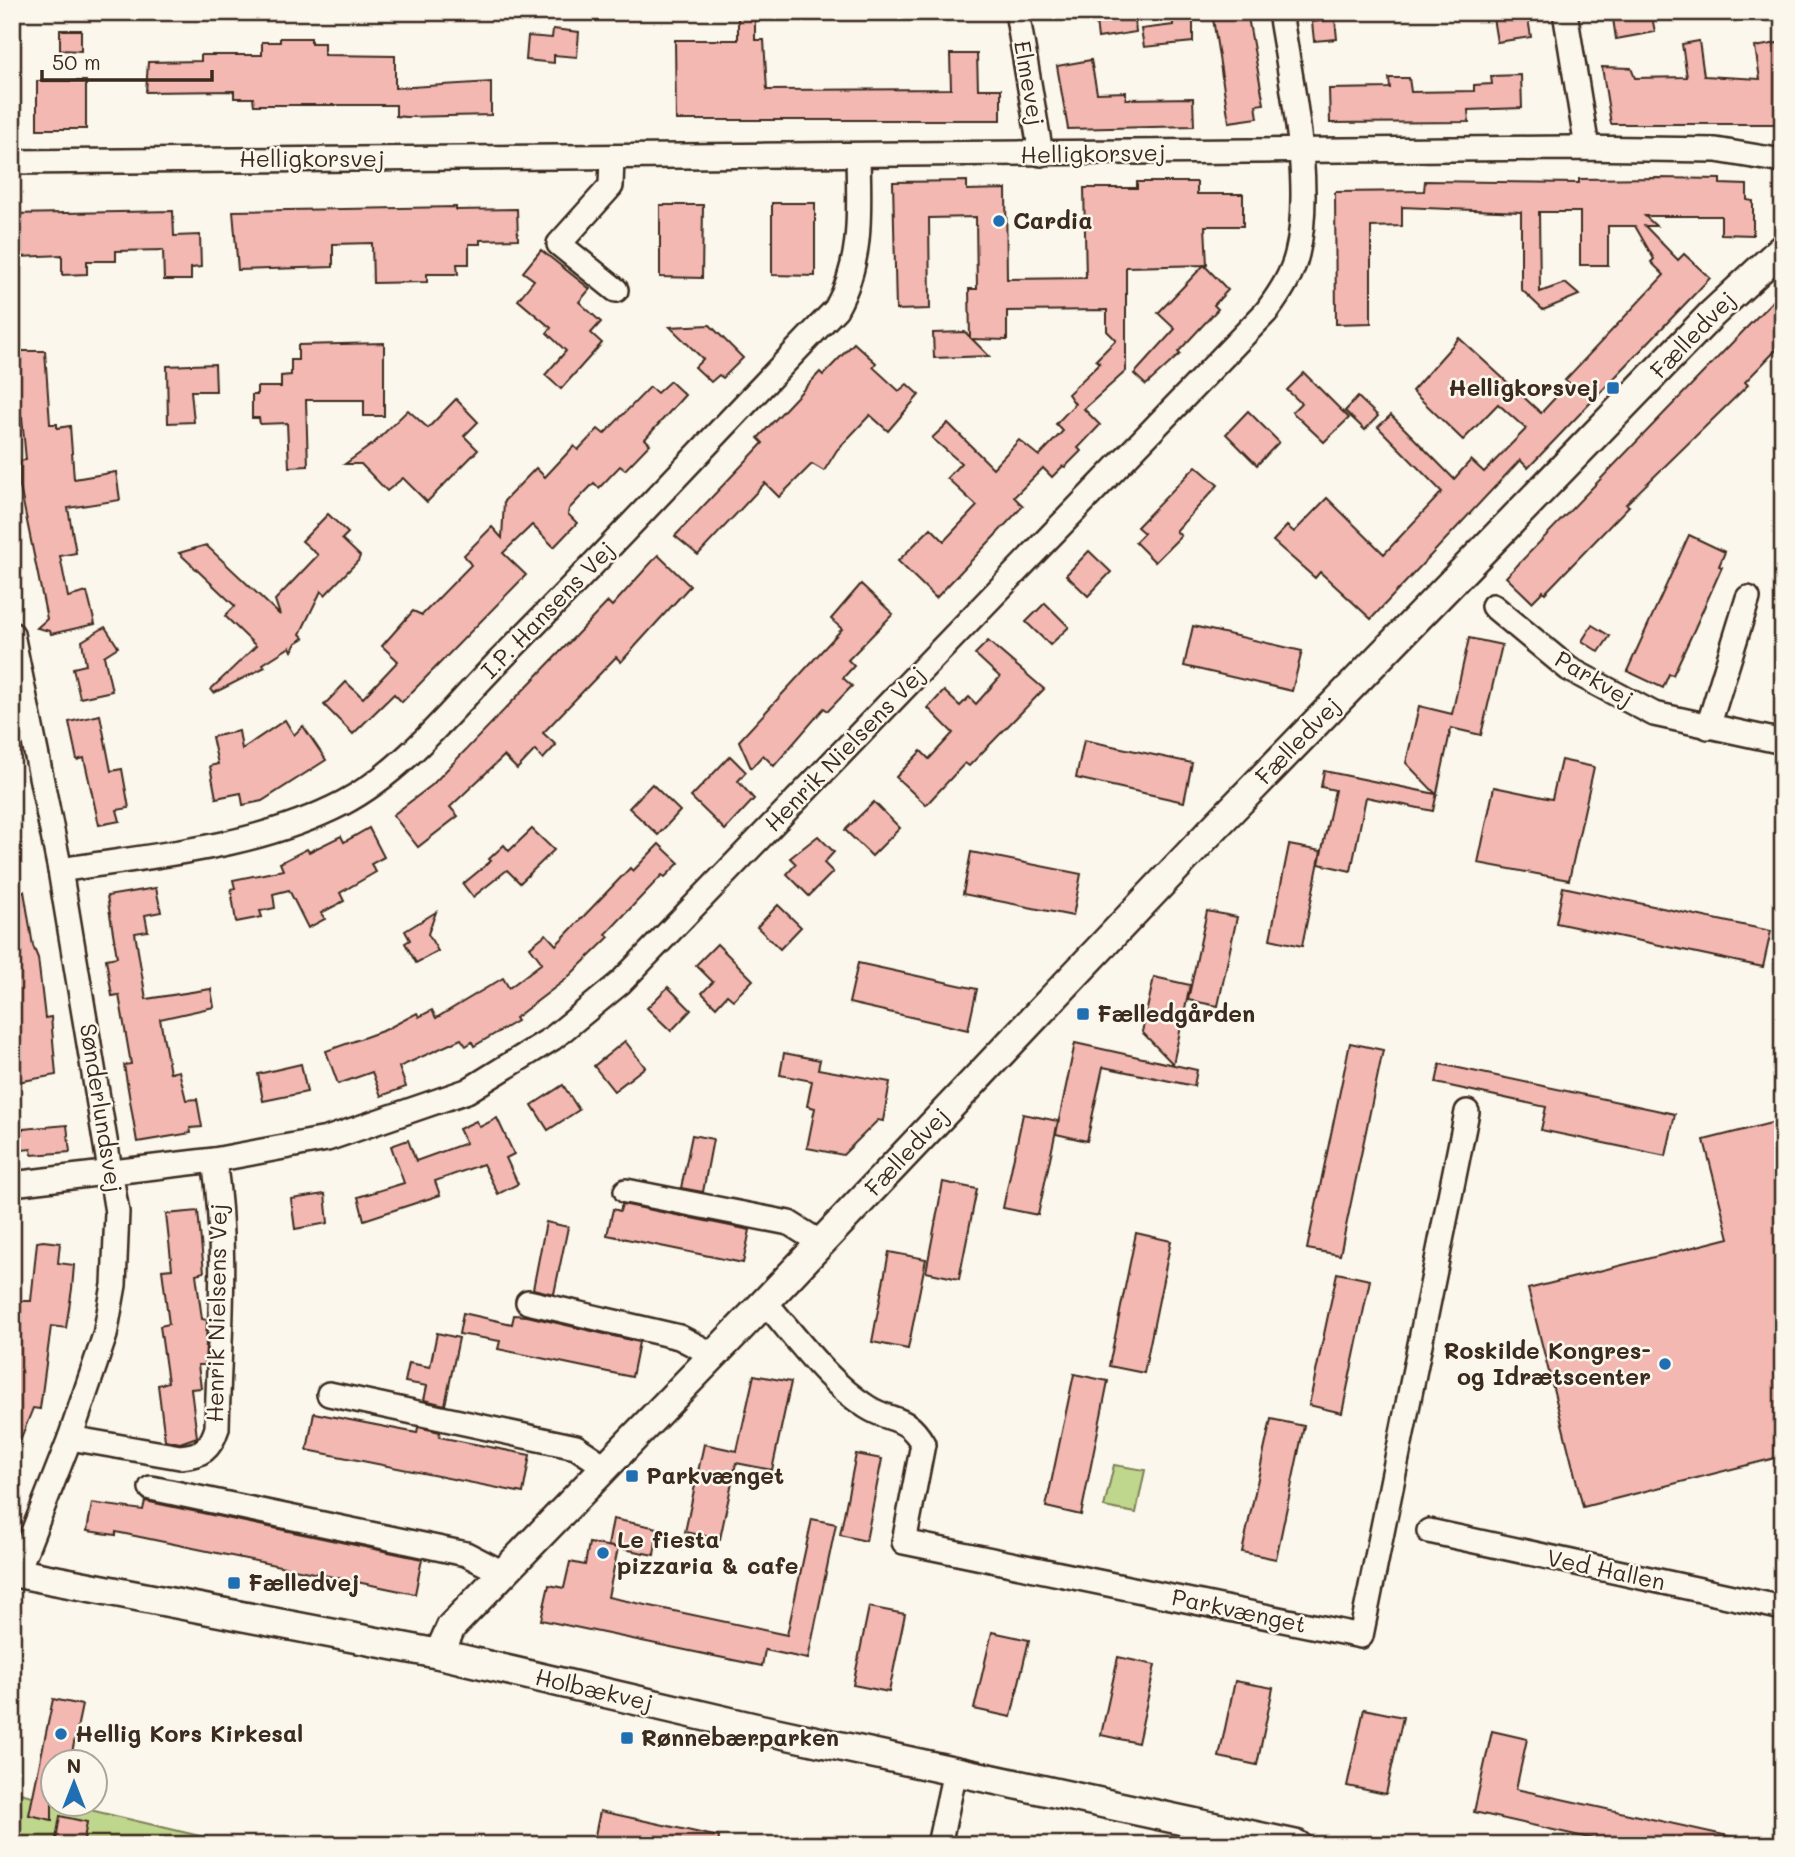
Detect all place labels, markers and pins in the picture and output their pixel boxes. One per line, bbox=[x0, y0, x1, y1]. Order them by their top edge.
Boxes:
place label: Cardia bbox=[1013, 205, 1093, 235]
marker: Cardia bbox=[991, 213, 1007, 229]
place label: Helligkorsvej bbox=[1448, 372, 1599, 402]
marker: Helligkorsvej bbox=[1605, 380, 1621, 396]
place label: Fælledgården bbox=[1097, 998, 1255, 1028]
marker: Fælledgården bbox=[1075, 1006, 1091, 1022]
place label: Roskilde Kongres- og Idrætscenter bbox=[1444, 1335, 1651, 1391]
marker: Roskilde Kongres- og Idrætscenter bbox=[1657, 1356, 1673, 1372]
place label: Parkvænget bbox=[646, 1460, 784, 1490]
marker: Parkvænget bbox=[624, 1468, 640, 1484]
place label: Le fiesta pizzaria & cafe bbox=[617, 1524, 798, 1580]
marker: Le fiesta pizzaria & cafe bbox=[595, 1545, 611, 1561]
place label: Fælledvej bbox=[248, 1567, 360, 1597]
marker: Fælledvej bbox=[226, 1575, 242, 1591]
place label: Hellig Kors Kirkesal bbox=[75, 1718, 303, 1748]
place label: Rønnebærparken bbox=[641, 1722, 839, 1752]
marker: Hellig Kors Kirkesal bbox=[53, 1726, 69, 1742]
marker: Rønnebærparken bbox=[619, 1730, 635, 1746]

